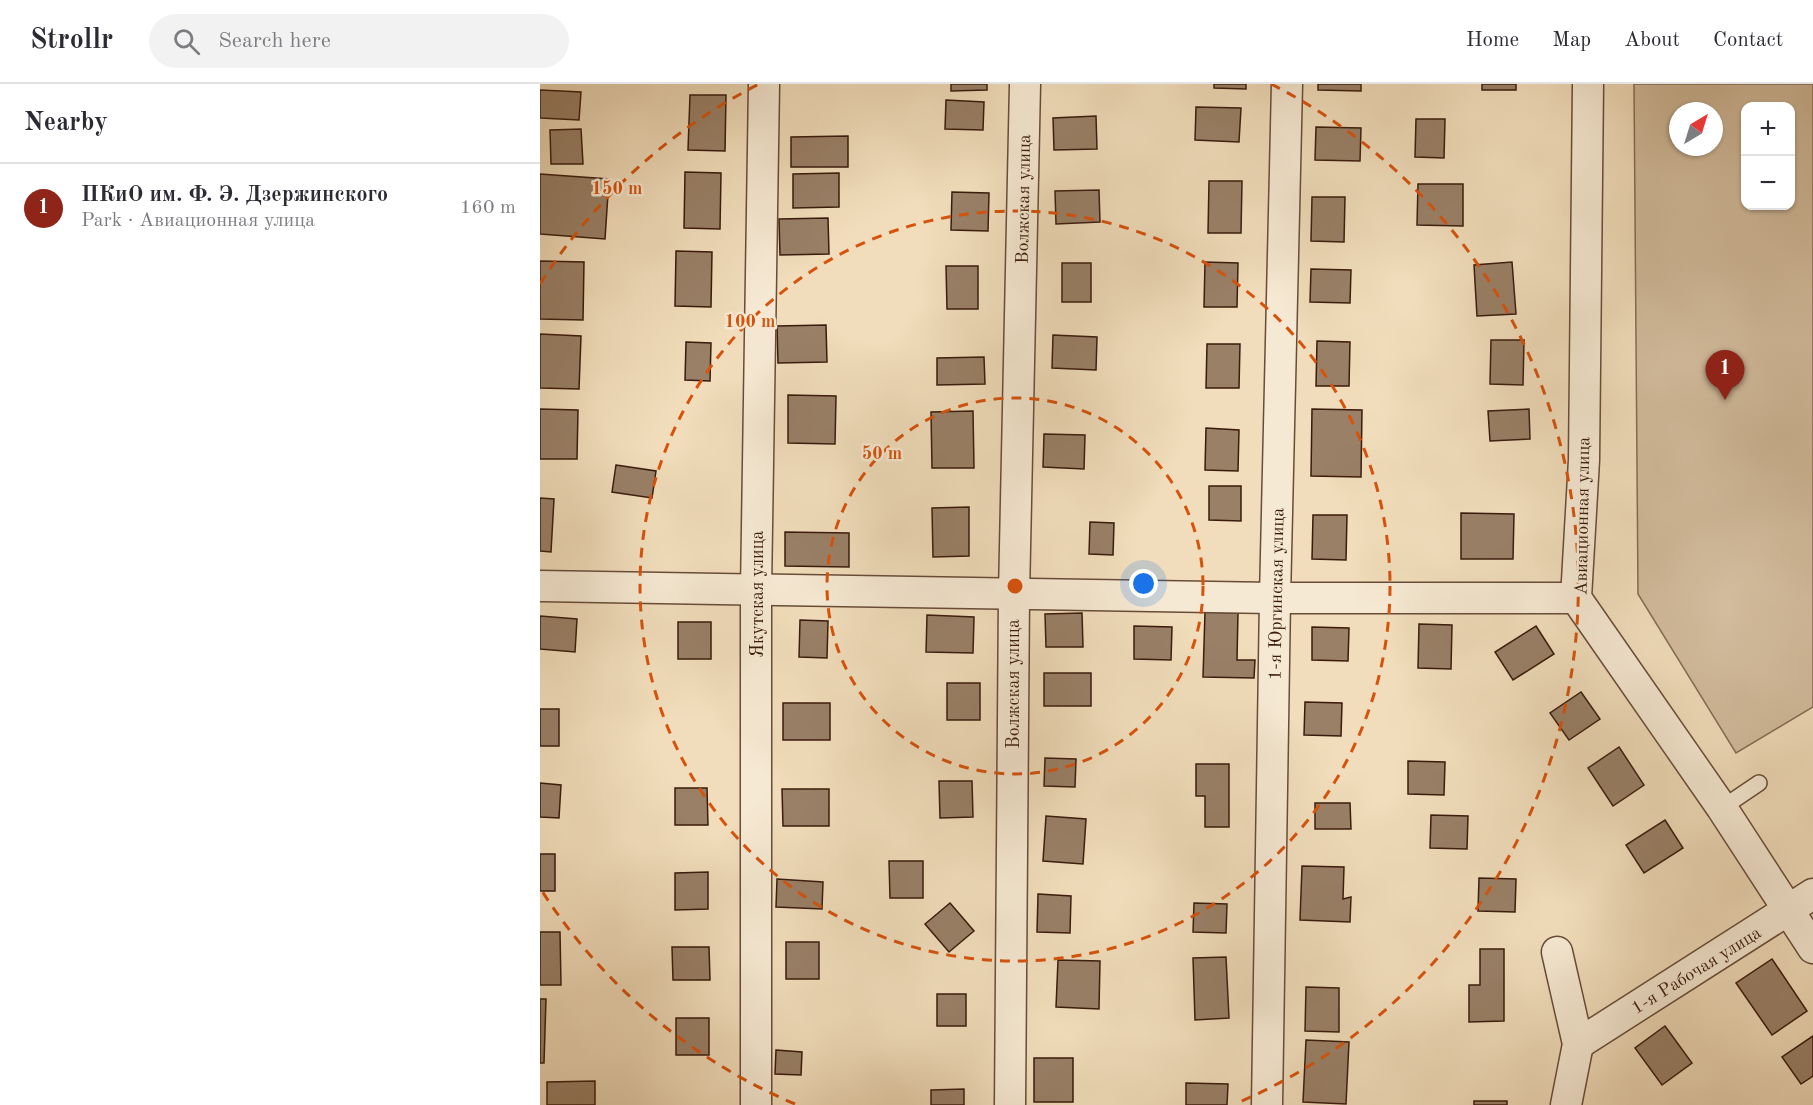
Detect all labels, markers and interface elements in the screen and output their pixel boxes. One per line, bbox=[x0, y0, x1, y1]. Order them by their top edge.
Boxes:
search box bbox=[149, 14, 569, 68]
icon: search bbox=[170, 25, 203, 58]
text: Strollr bbox=[30, 27, 113, 55]
text: Search here bbox=[218, 30, 331, 52]
text: Home bbox=[1466, 30, 1519, 51]
text: Map bbox=[1552, 30, 1591, 51]
text: About bbox=[1624, 30, 1680, 51]
text: Contact bbox=[1713, 30, 1783, 51]
north arrow bbox=[1669, 102, 1723, 156]
map controls bbox=[1741, 102, 1795, 210]
button: + bbox=[1741, 102, 1795, 156]
text: Nearby bbox=[24, 110, 108, 136]
street label: Волжская улица bbox=[1014, 134, 1034, 264]
button: − bbox=[1741, 156, 1795, 210]
text: 150 m bbox=[592, 180, 642, 198]
text: ПКиО им. Ф. Э. Дзержинского bbox=[81, 184, 388, 206]
text: 1 bbox=[38, 198, 49, 218]
text: 160 m bbox=[460, 198, 516, 218]
text: Park · Авиационная улица bbox=[81, 211, 315, 231]
text: 100 m bbox=[725, 313, 775, 331]
pin: 1 bbox=[1706, 350, 1744, 400]
street label: Авиационная улица bbox=[1573, 437, 1593, 595]
text: 50 m bbox=[862, 445, 902, 463]
street label: 1-я Юргинская улица bbox=[1266, 508, 1288, 680]
street label: Якутская улица bbox=[749, 530, 767, 657]
your location bbox=[1129, 569, 1158, 598]
centre of rings bbox=[1005, 576, 1025, 596]
street label: Волжская улица bbox=[1005, 619, 1023, 749]
street label: 1-я Рабочая улица bbox=[1629, 924, 1764, 1018]

